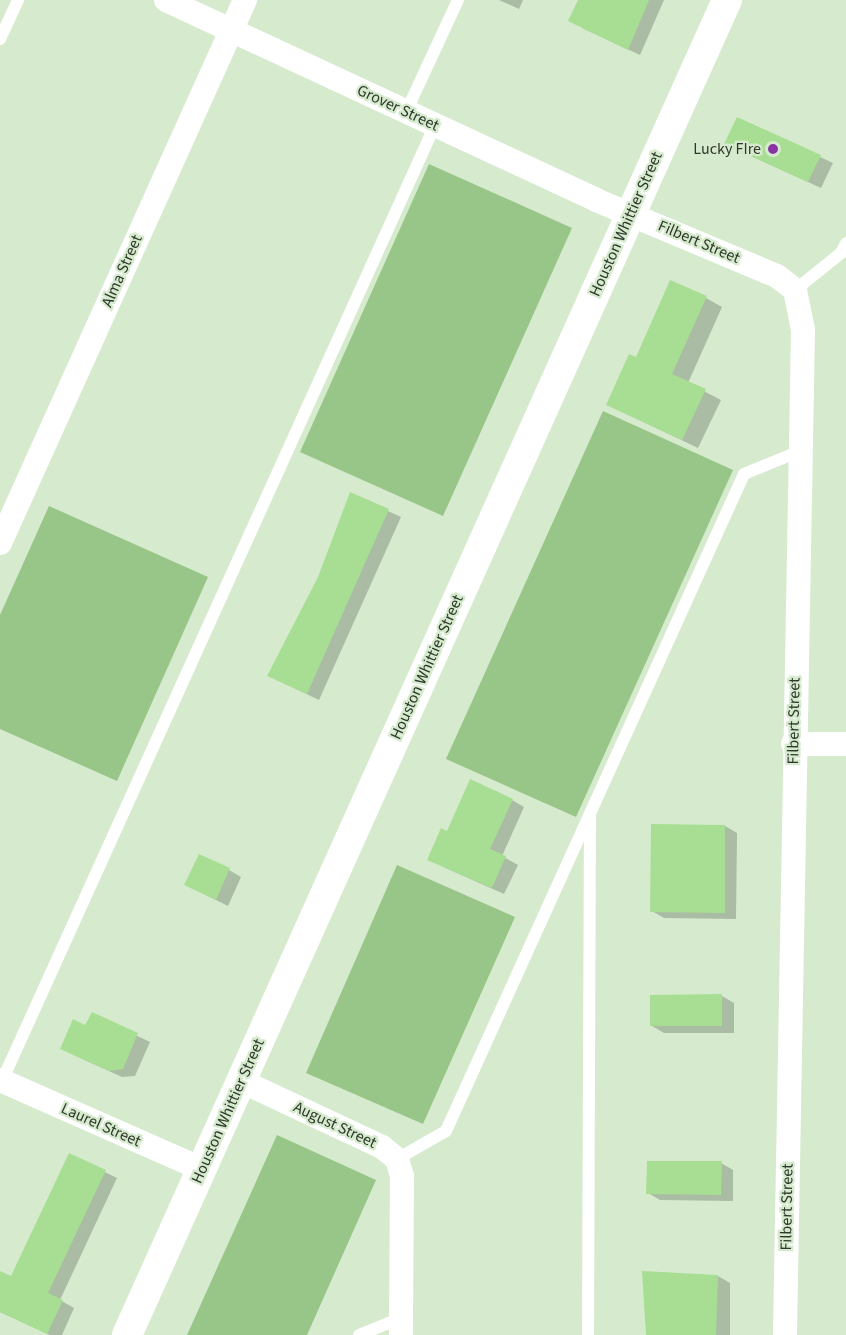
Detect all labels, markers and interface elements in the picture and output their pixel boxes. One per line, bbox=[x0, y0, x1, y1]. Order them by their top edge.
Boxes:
street label: Grover Street bbox=[354, 81, 442, 135]
place label: Lucky FIre bbox=[693, 139, 761, 159]
marker: Lucky FIre bbox=[766, 142, 780, 156]
street label: Houston Whittier Street bbox=[585, 149, 667, 299]
street label: Filbert Street bbox=[655, 216, 743, 268]
street label: Alma Street bbox=[97, 232, 147, 310]
street label: Houston Whittier Street bbox=[386, 592, 468, 742]
street label: Filbert Street bbox=[784, 677, 804, 765]
street label: Houston Whittier Street bbox=[187, 1036, 269, 1186]
street label: August Street bbox=[291, 1097, 379, 1153]
street label: Laurel Street bbox=[58, 1099, 144, 1151]
street label: Filbert Street bbox=[777, 1163, 797, 1251]

